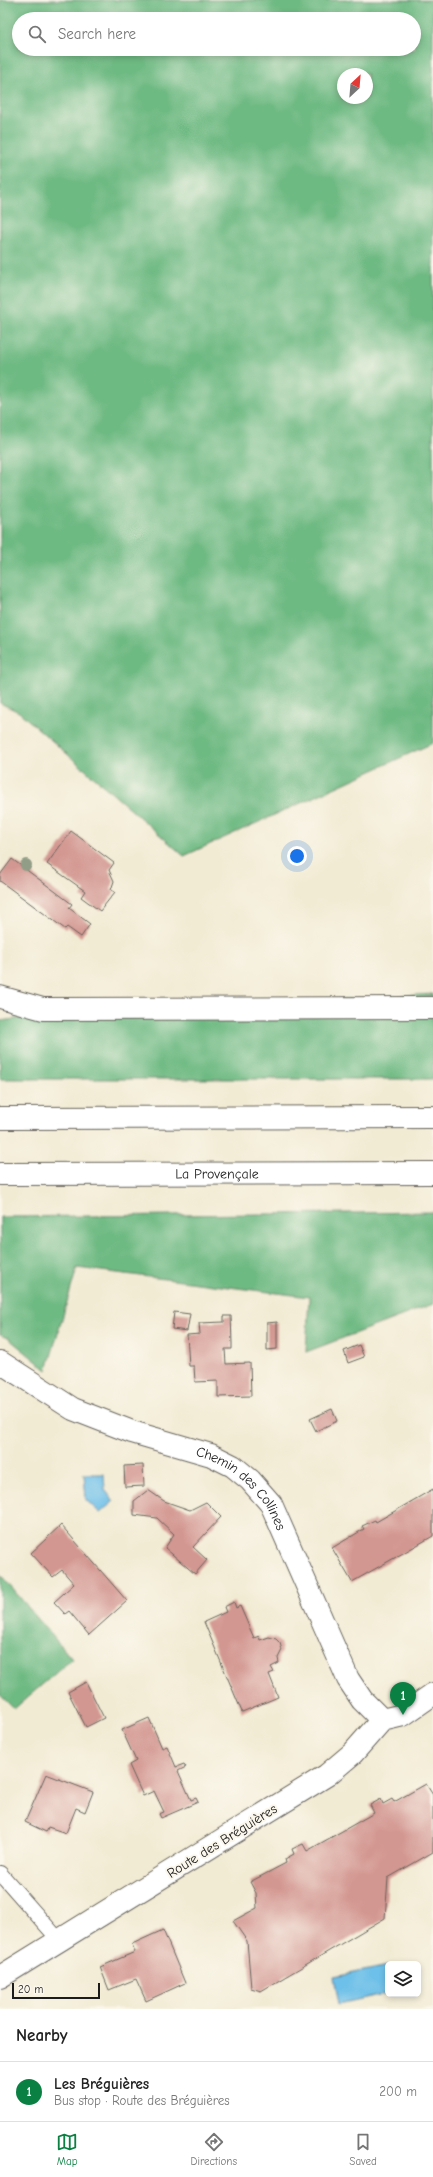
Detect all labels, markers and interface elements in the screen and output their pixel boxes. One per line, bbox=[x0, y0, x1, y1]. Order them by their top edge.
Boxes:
search box bbox=[12, 12, 421, 56]
icon: search bbox=[26, 23, 48, 45]
text: Search here bbox=[58, 25, 136, 43]
north arrow bbox=[337, 68, 373, 104]
your location bbox=[287, 846, 307, 866]
street label: La Provençale bbox=[175, 1165, 259, 1182]
street label: Chemin des Collines bbox=[194, 1443, 290, 1533]
pin: 1 bbox=[390, 1682, 416, 1715]
street label: Route des Bréguières bbox=[164, 1800, 280, 1882]
map controls bbox=[385, 1961, 421, 1997]
button: layers bbox=[385, 1961, 421, 1997]
scale bar bbox=[12, 1981, 100, 2000]
text: 20 m bbox=[18, 1983, 43, 1996]
text: Nearby bbox=[16, 2026, 67, 2045]
text: Les Bréguières bbox=[54, 2075, 149, 2093]
text: 1 bbox=[26, 2084, 32, 2099]
text: 200 m bbox=[379, 2084, 417, 2099]
text: Bus stop · Route des Bréguières bbox=[54, 2093, 230, 2108]
tab: Map bbox=[56, 2131, 78, 2168]
tab: Directions bbox=[190, 2131, 237, 2168]
tab: Saved bbox=[349, 2131, 377, 2168]

